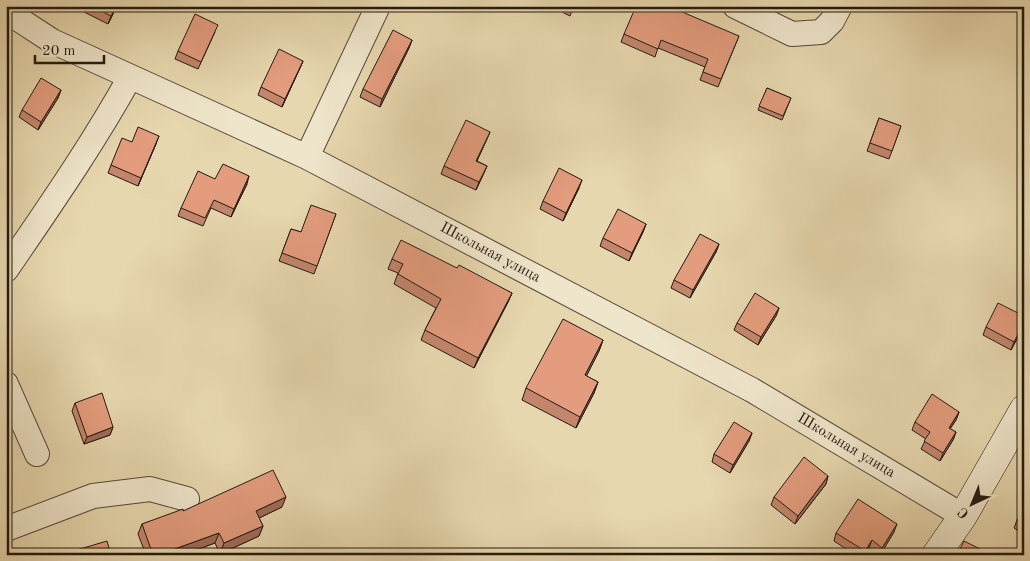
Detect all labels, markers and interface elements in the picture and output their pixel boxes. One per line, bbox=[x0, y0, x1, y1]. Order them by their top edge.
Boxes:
scale bar bbox=[35, 32, 104, 64]
text: 20 m bbox=[42, 44, 76, 59]
street label: Школьная улица bbox=[437, 220, 543, 286]
street label: Школьная улица bbox=[794, 411, 898, 481]
north arrow bbox=[948, 478, 998, 528]
text: С bbox=[955, 504, 972, 521]

